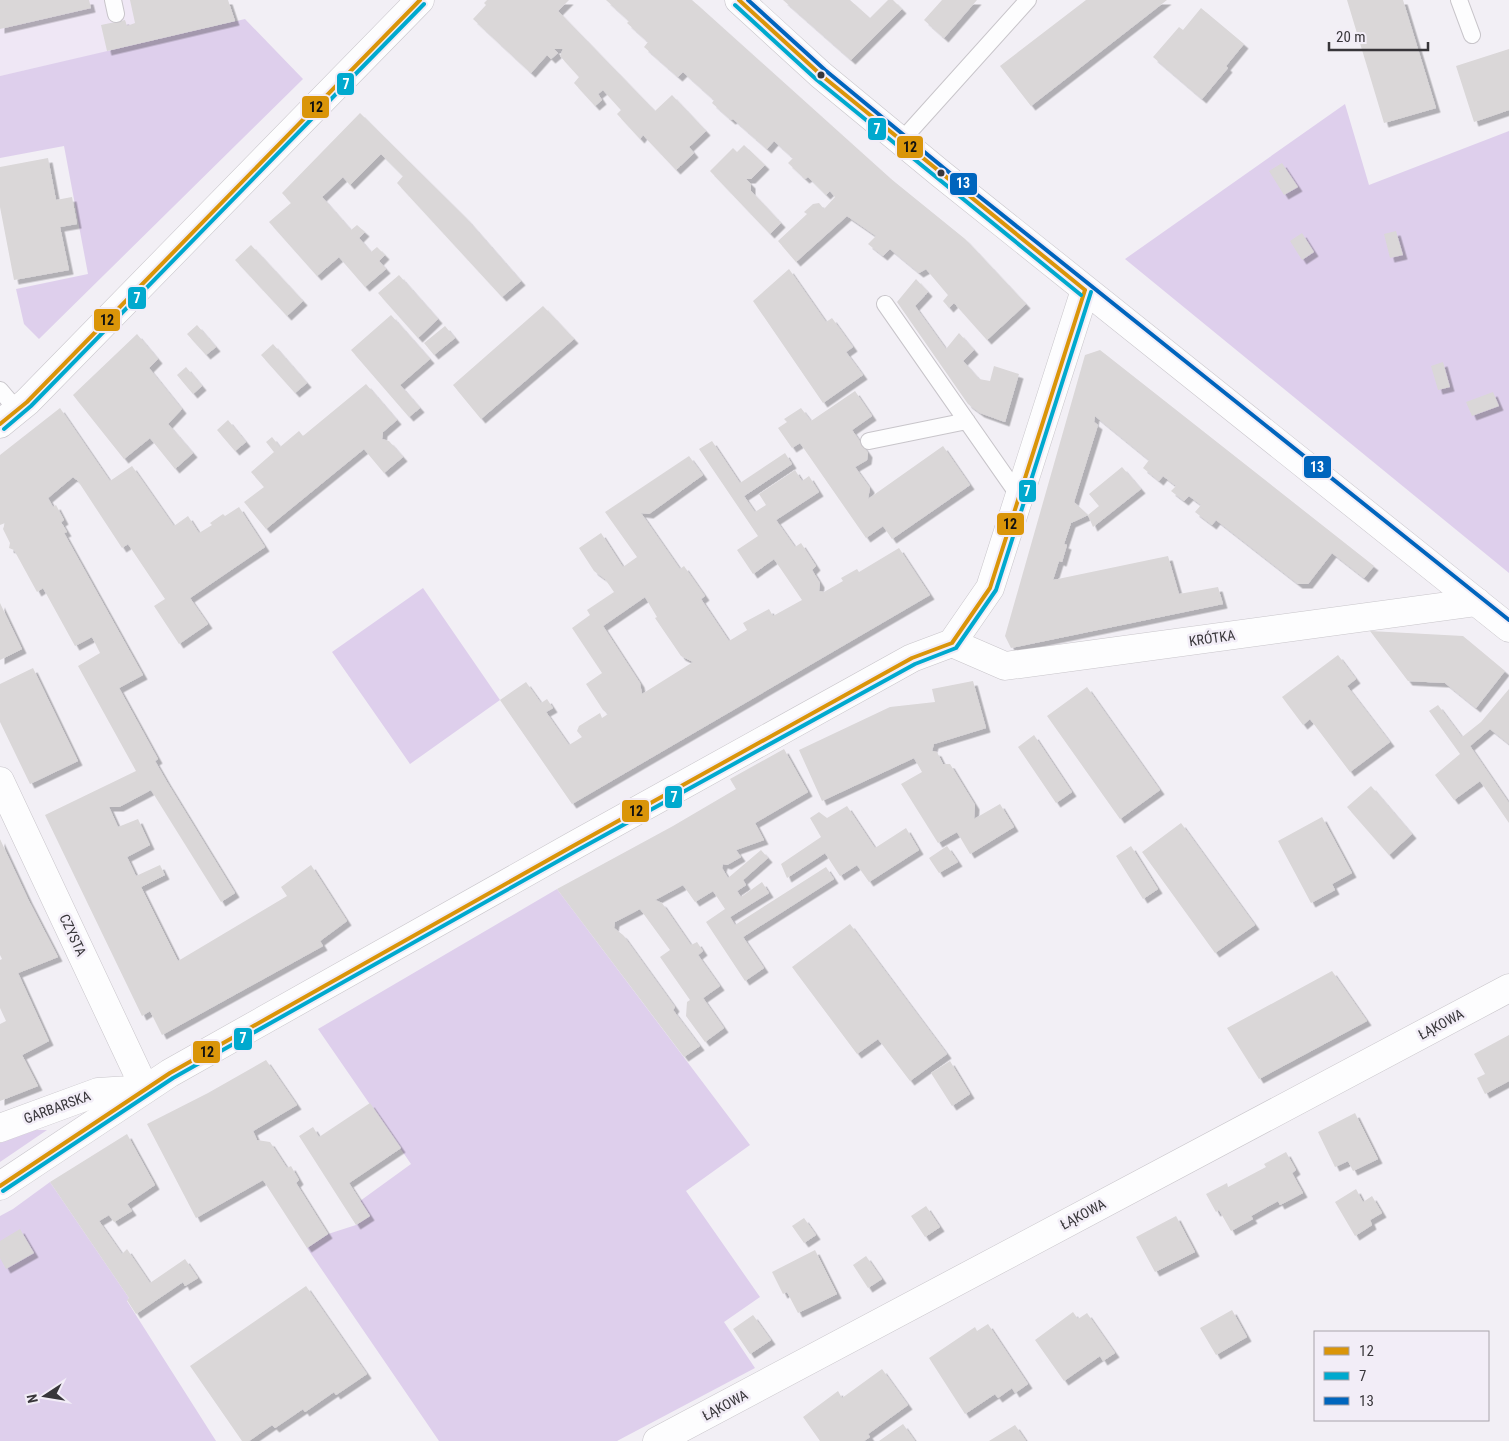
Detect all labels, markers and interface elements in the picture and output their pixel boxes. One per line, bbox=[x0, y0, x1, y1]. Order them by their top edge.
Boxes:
scale bar bbox=[1329, 20, 1428, 52]
text: 20 m bbox=[1336, 28, 1366, 46]
unlabelled marker bbox=[816, 70, 826, 80]
line badge: 7 bbox=[336, 72, 355, 96]
text: 7 bbox=[342, 76, 350, 92]
line badge: 12 bbox=[301, 95, 330, 119]
text: 12 bbox=[309, 99, 323, 115]
line badge: 7 bbox=[867, 117, 887, 141]
text: 7 bbox=[873, 121, 881, 137]
line badge: 12 bbox=[896, 135, 924, 159]
text: 12 bbox=[903, 139, 917, 155]
unlabelled marker bbox=[936, 168, 946, 178]
line badge: 13 bbox=[949, 172, 978, 196]
text: 13 bbox=[956, 175, 970, 191]
line badge: 7 bbox=[127, 286, 147, 310]
text: 7 bbox=[133, 290, 141, 306]
line badge: 12 bbox=[93, 308, 121, 332]
text: 12 bbox=[100, 312, 114, 328]
line badge: 13 bbox=[1303, 455, 1332, 479]
text: 13 bbox=[1310, 459, 1324, 475]
line badge: 7 bbox=[1018, 479, 1037, 503]
text: 7 bbox=[1023, 483, 1031, 499]
line badge: 12 bbox=[996, 512, 1025, 536]
text: 12 bbox=[1003, 516, 1017, 532]
street label: KRÓTKA bbox=[1188, 626, 1236, 649]
line badge: 7 bbox=[664, 785, 683, 809]
text: 7 bbox=[670, 789, 678, 805]
line badge: 12 bbox=[621, 799, 650, 823]
text: 12 bbox=[629, 803, 643, 819]
street label: CZYSTA bbox=[56, 911, 90, 959]
street label: ŁĄKOWA bbox=[1416, 1005, 1466, 1043]
line badge: 7 bbox=[233, 1027, 253, 1051]
text: 7 bbox=[239, 1030, 247, 1046]
line badge: 12 bbox=[192, 1040, 221, 1064]
text: 12 bbox=[200, 1044, 214, 1060]
street label: GARBARSKA bbox=[21, 1088, 93, 1126]
street label: ŁĄKOWA bbox=[1058, 1195, 1108, 1233]
legend bbox=[1314, 1331, 1489, 1421]
text: 12 bbox=[1359, 1342, 1374, 1360]
text: 7 bbox=[1359, 1367, 1366, 1385]
north arrow bbox=[20, 1371, 70, 1421]
street label: ŁĄKOWA bbox=[700, 1386, 750, 1424]
text: 13 bbox=[1359, 1392, 1374, 1410]
text: N bbox=[24, 1393, 41, 1405]

